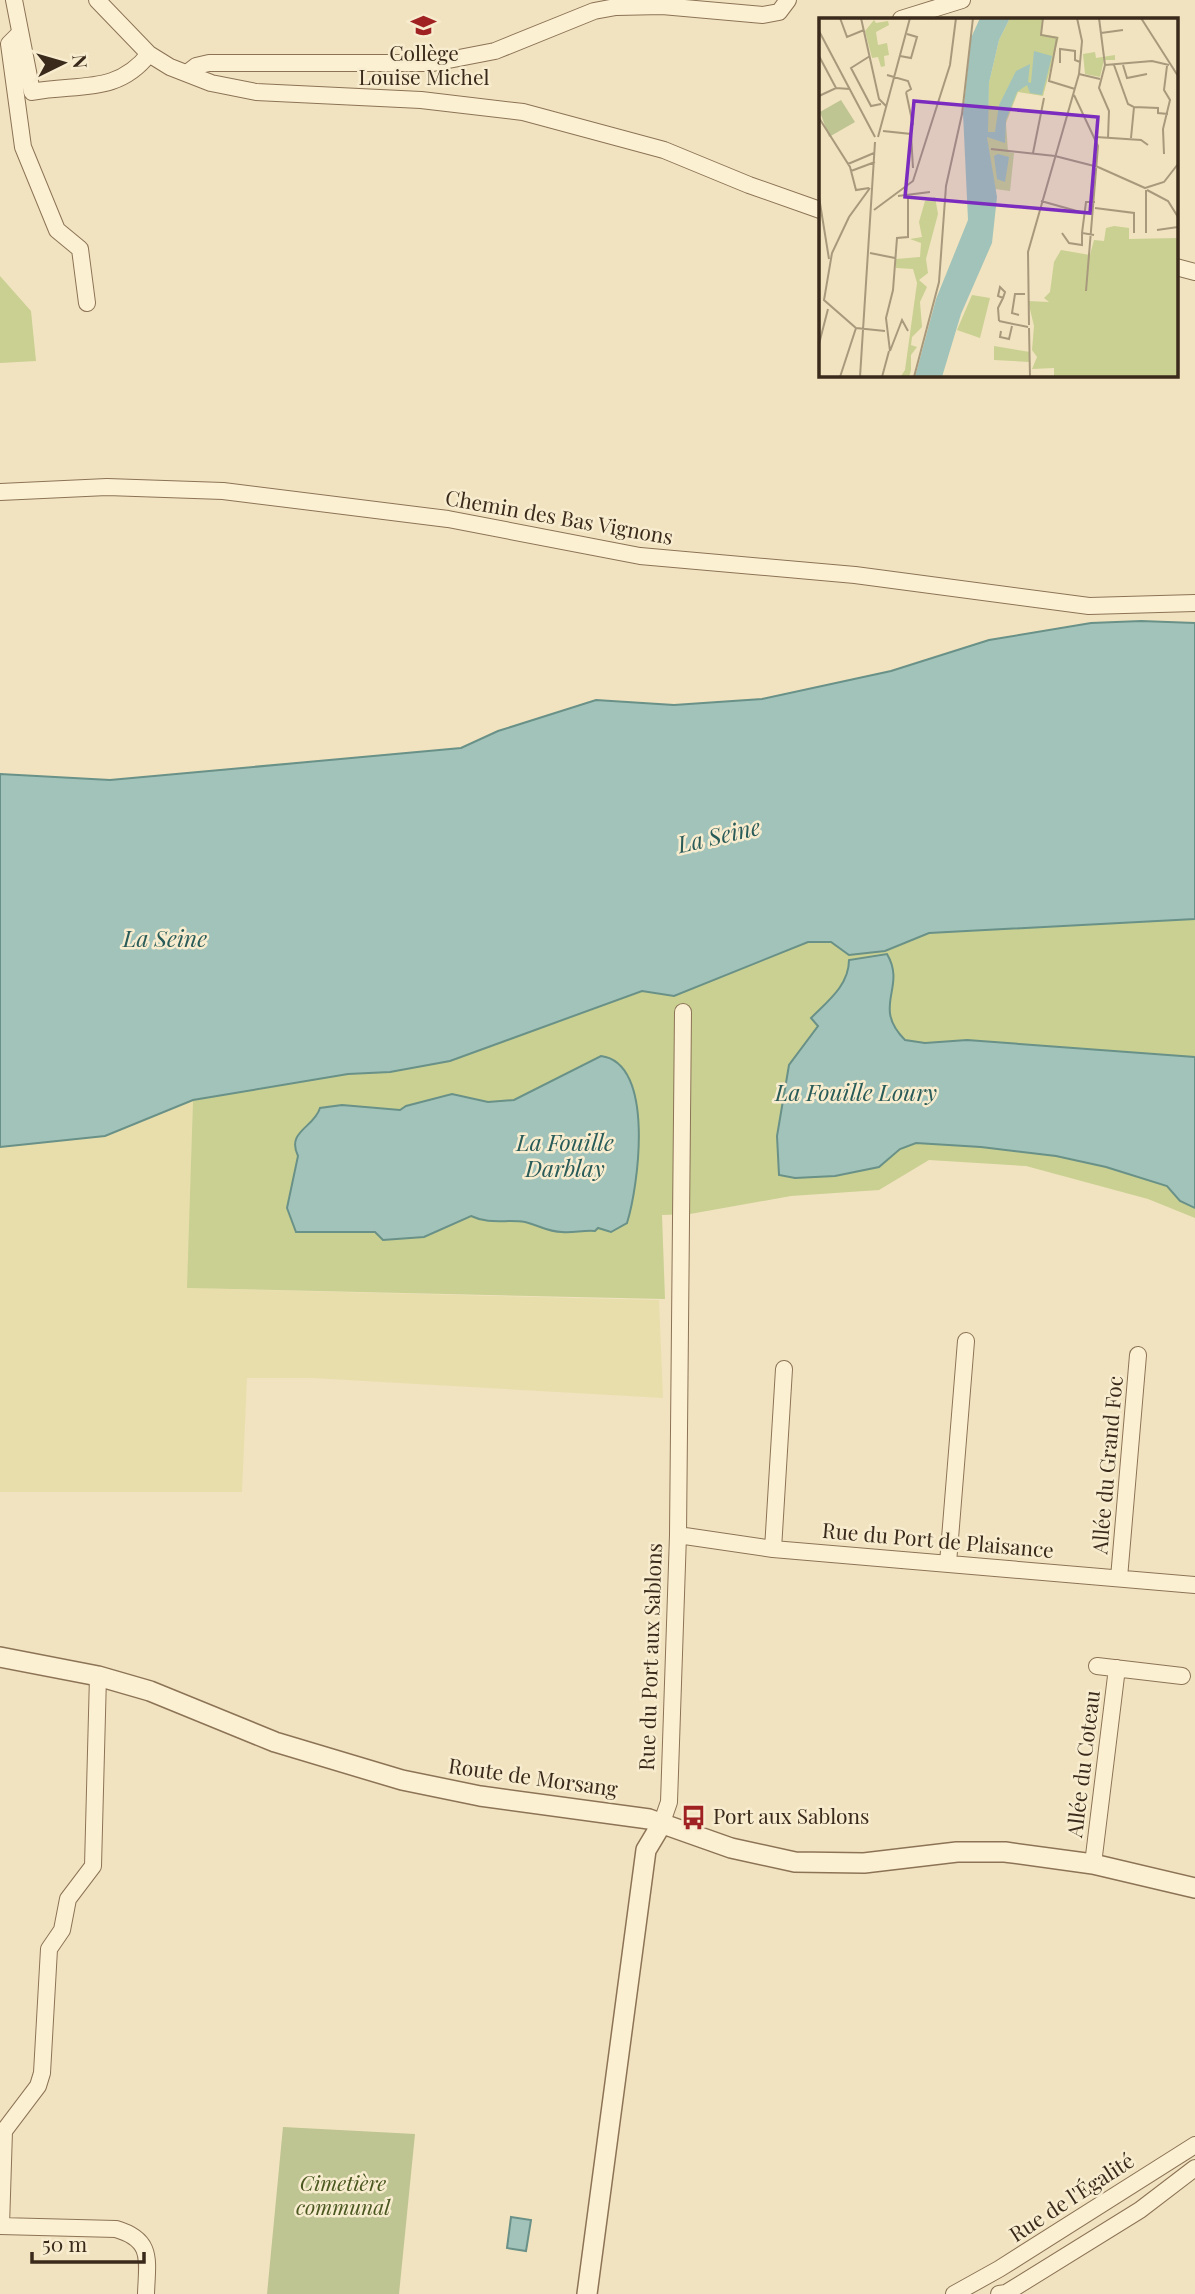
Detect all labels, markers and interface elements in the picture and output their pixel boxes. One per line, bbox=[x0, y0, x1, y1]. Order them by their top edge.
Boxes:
school or university icon: Collège Louise Michel bbox=[410, 11, 438, 39]
inset map bbox=[819, 18, 1178, 376]
north arrow bbox=[28, 28, 98, 98]
place label: Collège Louise Michel bbox=[358, 38, 490, 90]
text: N bbox=[67, 53, 95, 70]
street label: Chemin des Bas Vignons bbox=[443, 482, 675, 550]
water label: La Seine bbox=[673, 810, 763, 859]
water label: La Seine bbox=[122, 922, 207, 953]
water label: La Fouille Loury bbox=[774, 1076, 937, 1107]
water label: La Fouille Darblay bbox=[515, 1126, 614, 1183]
street label: Allée du Grand Foc bbox=[1084, 1375, 1128, 1556]
street label: Rue du Port de Plaisance bbox=[821, 1515, 1055, 1563]
street label: Rue du Port aux Sablons bbox=[631, 1543, 667, 1771]
street label: Allée du Coteau bbox=[1059, 1689, 1105, 1840]
street label: Route de Morsang bbox=[447, 1750, 620, 1802]
place label: Port aux Sablons bbox=[713, 1801, 869, 1829]
bus stop icon: Port aux Sablons bbox=[679, 1803, 707, 1831]
street label: Rue de l'Égalité bbox=[1003, 2146, 1139, 2247]
park label: Cimetière communal bbox=[296, 2168, 391, 2220]
scale bar bbox=[32, 2220, 144, 2264]
text: 50 m bbox=[42, 2229, 88, 2257]

